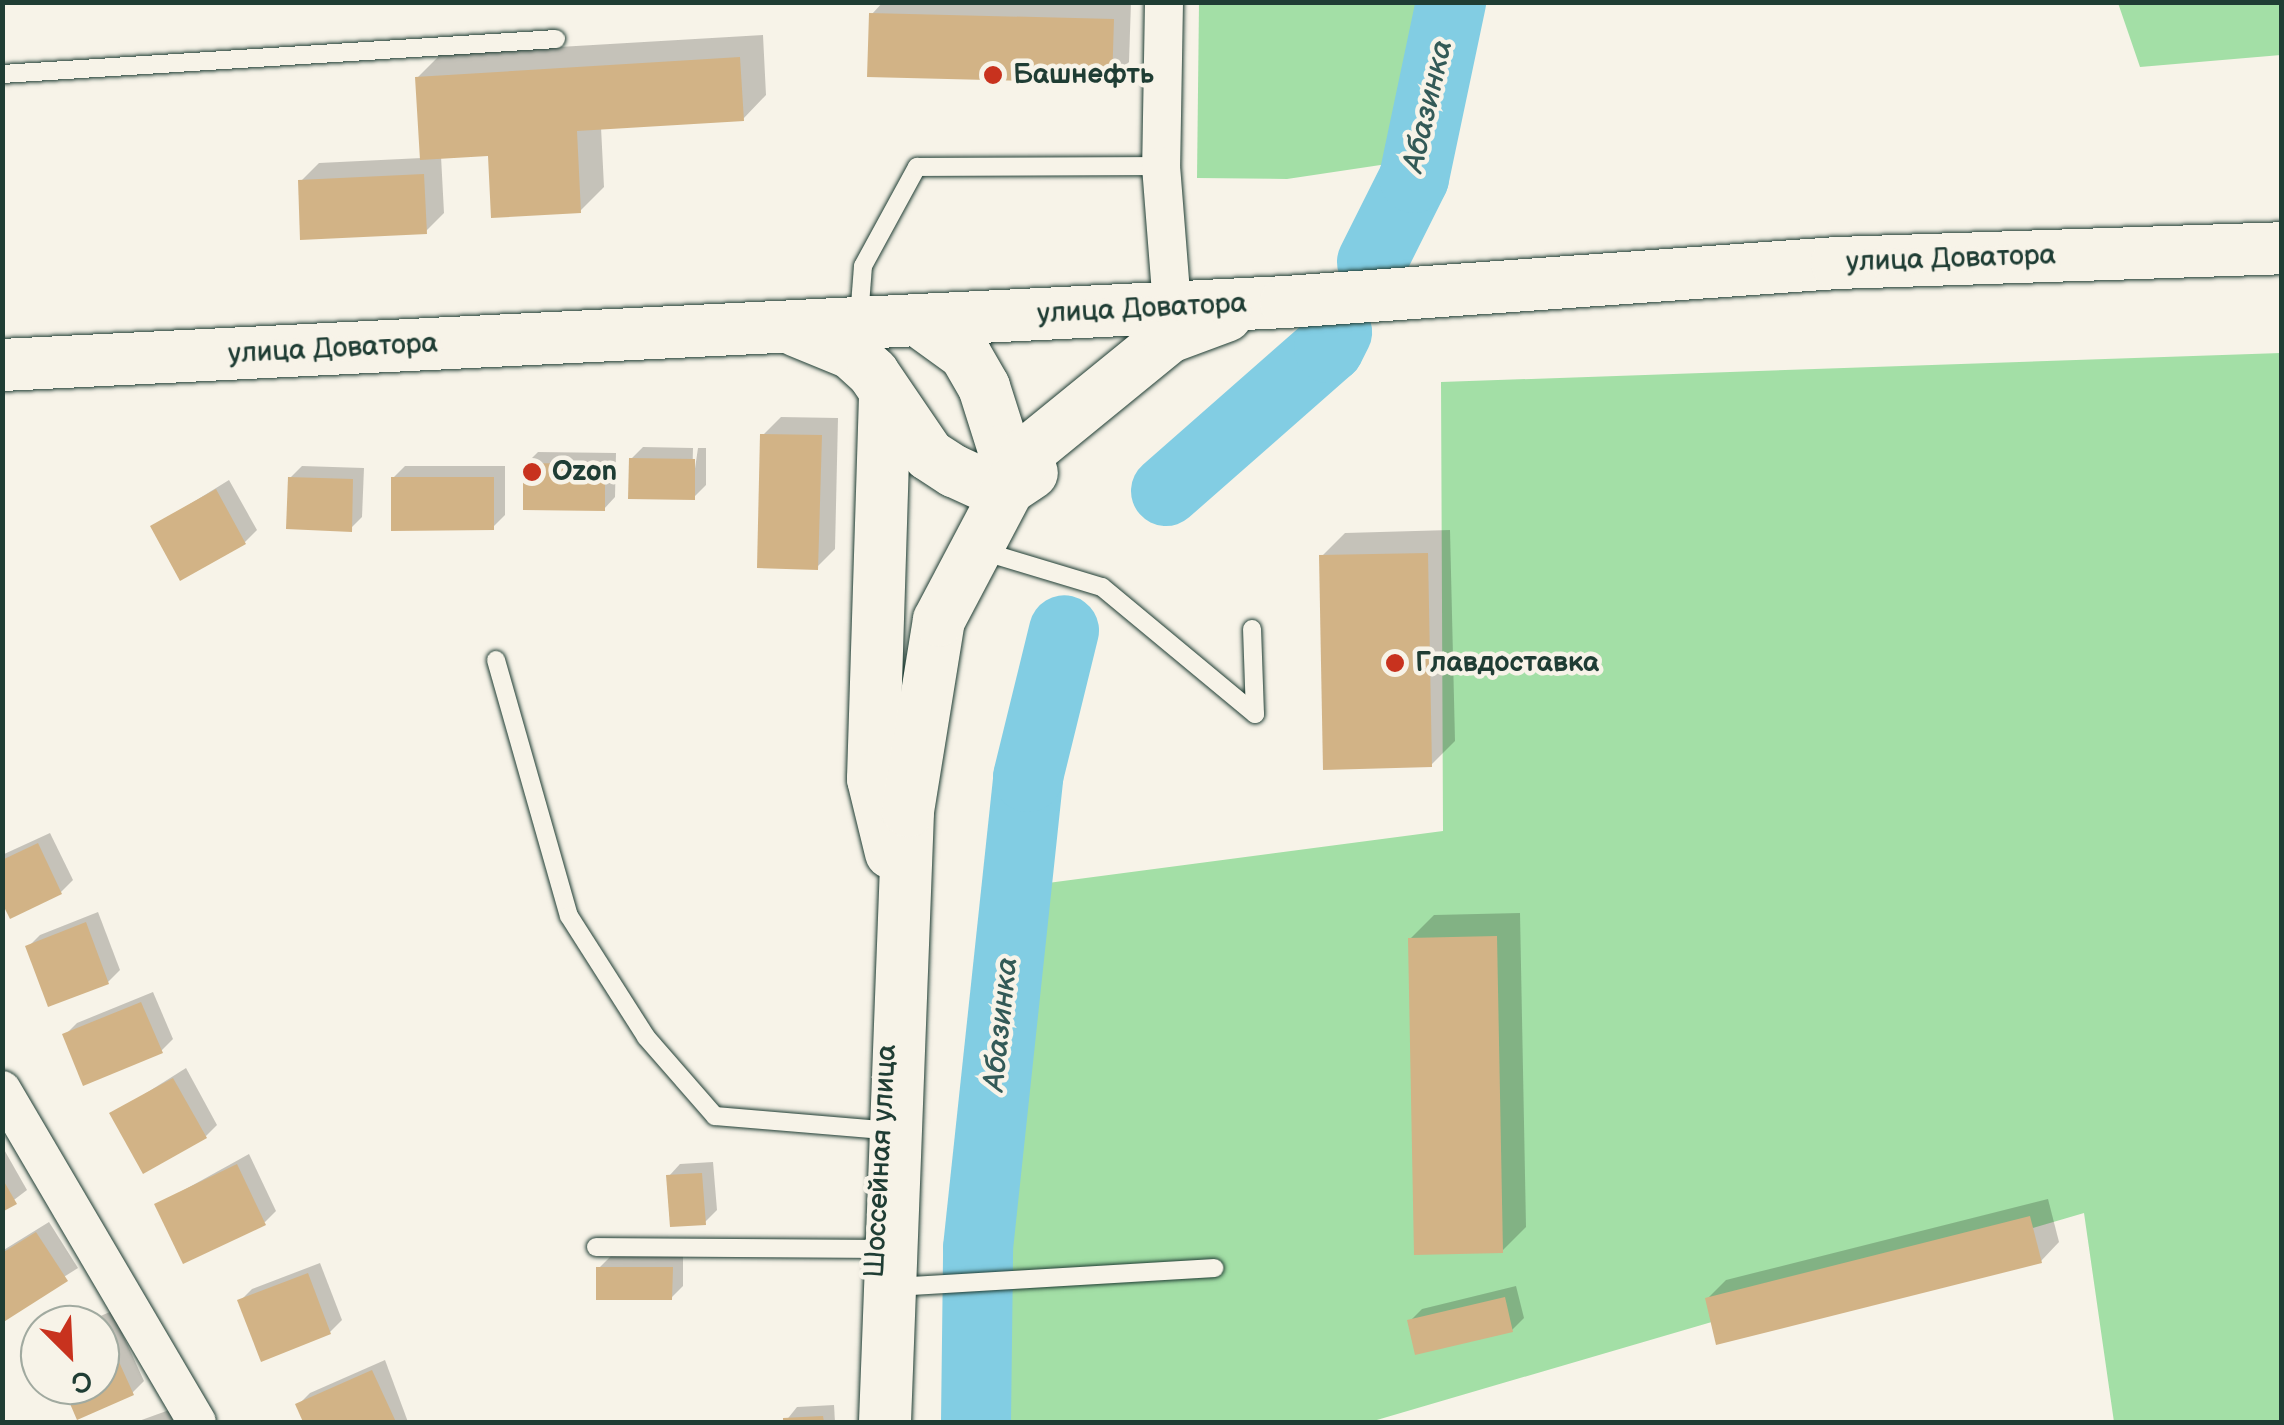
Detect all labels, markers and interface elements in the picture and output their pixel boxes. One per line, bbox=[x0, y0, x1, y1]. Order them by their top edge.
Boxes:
water label: Абазинка bbox=[1395, 37, 1461, 175]
place label: Башнефть bbox=[1013, 58, 1154, 92]
marker: Башнефть bbox=[982, 64, 1004, 86]
street label: улица Доватора bbox=[1845, 239, 2057, 279]
street label: улица Доватора bbox=[1036, 287, 1248, 331]
street label: улица Доватора bbox=[227, 327, 439, 371]
place label: Ozon bbox=[552, 455, 617, 489]
marker: Ozon bbox=[521, 461, 543, 483]
place label: Главдоставка bbox=[1415, 646, 1599, 680]
marker: Главдоставка bbox=[1384, 652, 1406, 674]
water label: Абазинка bbox=[976, 955, 1026, 1093]
street label: Шоссейная улица bbox=[858, 1043, 904, 1279]
north arrow bbox=[20, 1305, 120, 1405]
text: С bbox=[66, 1362, 97, 1400]

